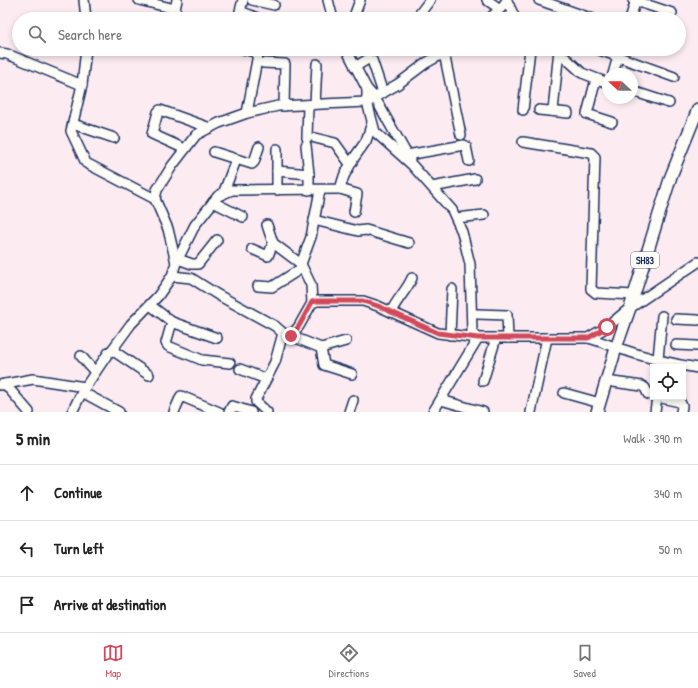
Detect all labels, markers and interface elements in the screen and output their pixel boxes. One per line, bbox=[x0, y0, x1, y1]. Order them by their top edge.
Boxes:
search box bbox=[12, 12, 686, 56]
icon: search bbox=[26, 23, 48, 45]
text: Search here bbox=[58, 24, 122, 45]
north arrow bbox=[602, 68, 638, 104]
road number: SH83 bbox=[631, 252, 659, 268]
route start bbox=[598, 318, 616, 336]
route end bbox=[282, 327, 300, 345]
map controls bbox=[650, 364, 686, 400]
button: locate bbox=[650, 364, 686, 400]
text: 5 min bbox=[16, 427, 50, 450]
text: Walk · 390 m bbox=[623, 429, 682, 447]
icon: ahead bbox=[16, 482, 38, 504]
text: Continue bbox=[54, 482, 102, 503]
text: 340 m bbox=[654, 484, 682, 502]
icon: left bbox=[16, 538, 38, 560]
text: Turn left bbox=[54, 538, 104, 559]
text: 50 m bbox=[659, 540, 682, 558]
icon: arrive bbox=[16, 594, 38, 616]
text: Arrive at destination bbox=[54, 594, 166, 615]
tab: Map bbox=[102, 642, 124, 680]
tab: Directions bbox=[329, 642, 369, 680]
tab: Saved bbox=[573, 642, 596, 680]

